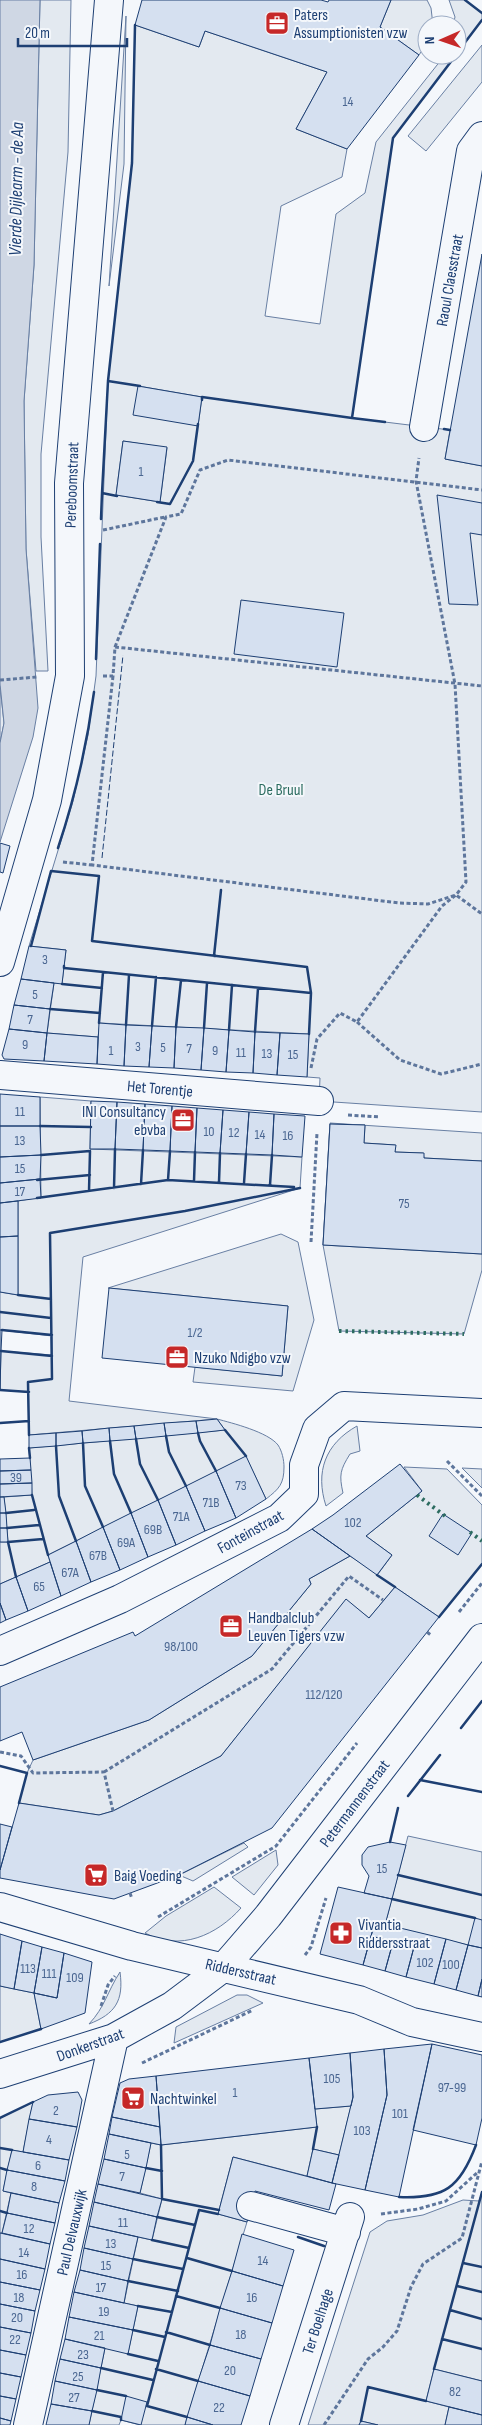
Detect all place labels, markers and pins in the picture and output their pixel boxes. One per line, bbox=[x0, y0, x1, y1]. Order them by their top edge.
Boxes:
place label: Paters Assumptionisten vzw bbox=[293, 6, 407, 43]
office icon: Paters Assumptionisten vzw bbox=[264, 10, 290, 36]
place label: INI Consultancy ebvba bbox=[82, 1103, 166, 1140]
office icon: INI Consultancy ebvba bbox=[170, 1107, 196, 1133]
office icon: Nzuko Ndigbo vzw bbox=[164, 1344, 190, 1370]
place label: Nzuko Ndigbo vzw bbox=[194, 1349, 291, 1368]
place label: Handbalclub Leuven Tigers vzw bbox=[248, 1609, 345, 1646]
office icon: Handbalclub Leuven Tigers vzw bbox=[218, 1613, 244, 1639]
supermarket icon: Baig Voeding bbox=[83, 1862, 109, 1888]
place label: Baig Voeding bbox=[114, 1867, 182, 1886]
place label: Vivantia Riddersstraat bbox=[358, 1916, 430, 1953]
pharmacy icon: Vivantia Riddersstraat bbox=[328, 1920, 354, 1946]
supermarket icon: Nachtwinkel bbox=[120, 2085, 146, 2111]
place label: Nachtwinkel bbox=[150, 2090, 217, 2109]

